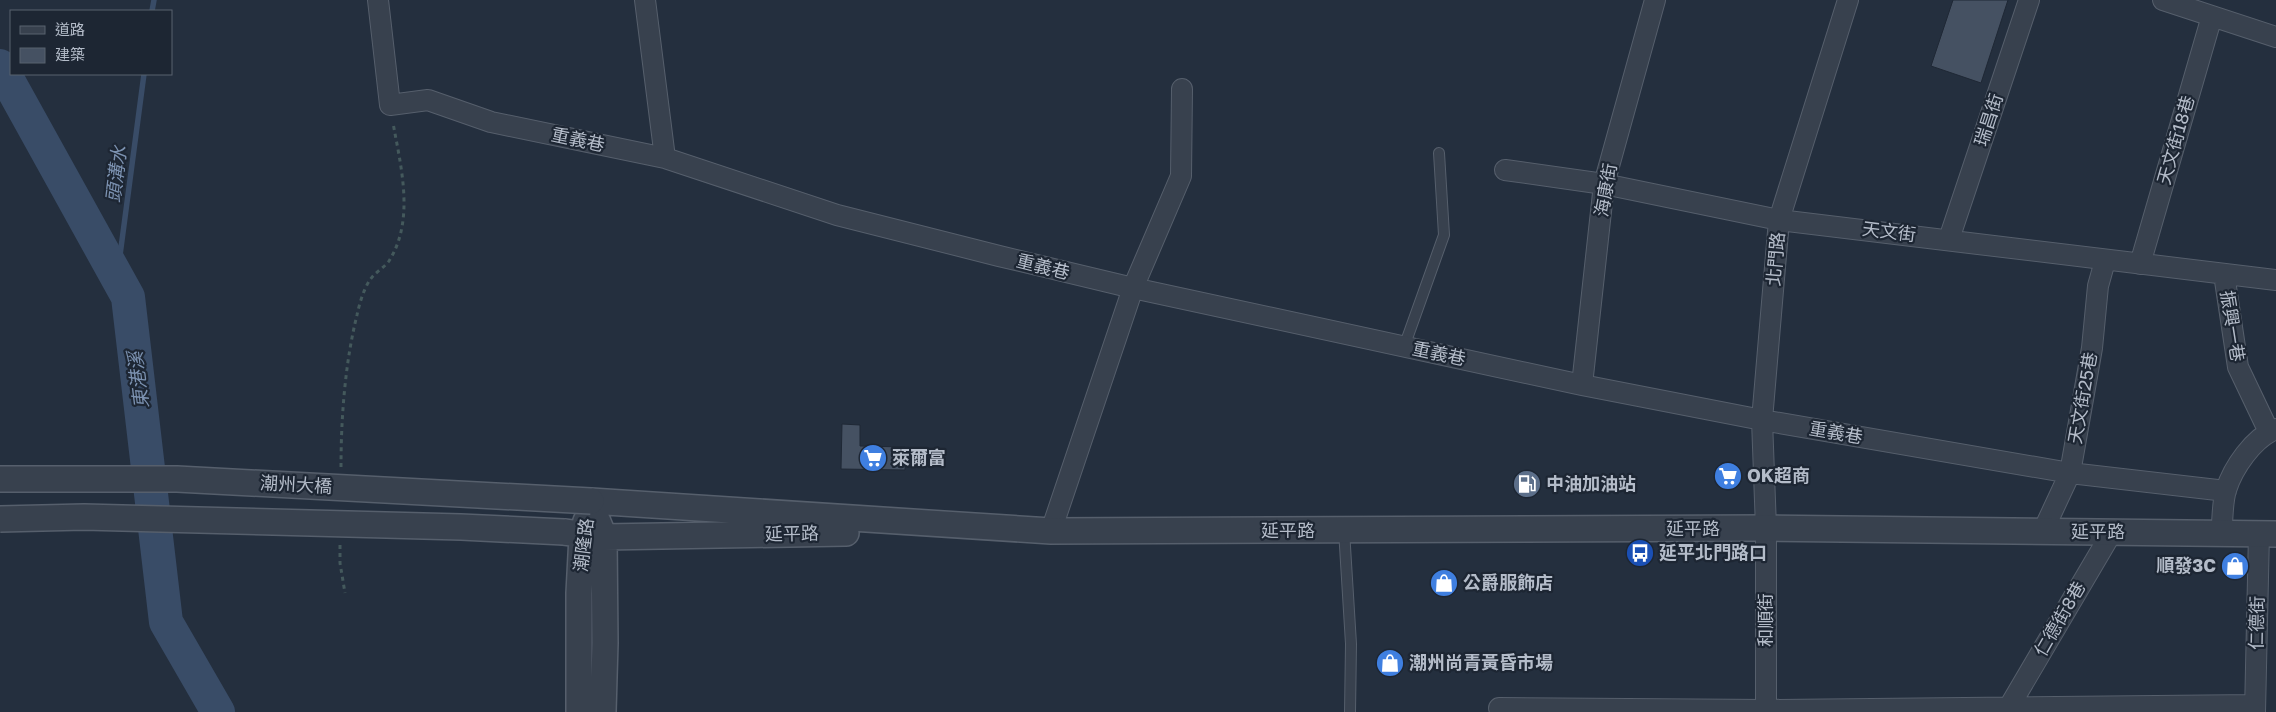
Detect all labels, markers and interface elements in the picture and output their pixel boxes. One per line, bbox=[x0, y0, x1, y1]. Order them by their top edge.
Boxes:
legend bbox=[10, 10, 172, 75]
text: 道路 bbox=[55, 20, 85, 38]
text: 建築 bbox=[55, 45, 85, 63]
street label: 瑞昌街 bbox=[1969, 91, 2007, 149]
street label: 天文街18巷 bbox=[2152, 93, 2198, 187]
street label: 重義巷 bbox=[550, 123, 607, 155]
water label: 頭溝水 bbox=[101, 143, 131, 204]
street label: 海康街 bbox=[1589, 161, 1621, 218]
street label: 天文街 bbox=[1861, 217, 1917, 245]
street label: 北門路 bbox=[1762, 231, 1788, 287]
street label: 重義巷 bbox=[1014, 249, 1072, 283]
street label: 振興一巷 bbox=[2216, 289, 2249, 363]
street label: 重義巷 bbox=[1411, 337, 1468, 369]
water label: 東港溪 bbox=[122, 347, 152, 410]
street label: 天文街25巷 bbox=[2063, 350, 2101, 445]
street label: 重義巷 bbox=[1808, 416, 1865, 448]
supermarket icon: 萊爾富 bbox=[858, 443, 888, 473]
place label: 萊爾富 bbox=[892, 446, 946, 468]
supermarket icon: OK超商 bbox=[1713, 461, 1743, 491]
place label: OK超商 bbox=[1747, 464, 1810, 486]
fuel station icon: 中油加油站 bbox=[1512, 469, 1542, 499]
street label: 潮州大橋 bbox=[260, 471, 333, 497]
place label: 中油加油站 bbox=[1546, 472, 1636, 494]
street label: 潮隆路 bbox=[569, 517, 597, 573]
street label: 延平路 bbox=[1666, 517, 1720, 539]
street label: 延平路 bbox=[1261, 519, 1315, 541]
street label: 延平路 bbox=[2071, 520, 2125, 542]
street label: 延平路 bbox=[765, 522, 819, 544]
bus stop icon: 延平北門路口 bbox=[1625, 538, 1655, 568]
place label: 延平北門路口 bbox=[1659, 541, 1767, 563]
shop icon: 順發3C bbox=[2220, 551, 2250, 581]
place label: 順發3C bbox=[2156, 554, 2216, 576]
shop icon: 公爵服飾店 bbox=[1429, 568, 1459, 598]
place label: 公爵服飾店 bbox=[1463, 571, 1553, 593]
street label: 仁德街8巷 bbox=[2029, 577, 2089, 660]
street label: 和順街 bbox=[1754, 593, 1776, 647]
street label: 仁德街 bbox=[2245, 596, 2267, 650]
shop icon: 潮州尚青黃昏市場 bbox=[1375, 648, 1405, 678]
place label: 潮州尚青黃昏市場 bbox=[1409, 651, 1553, 673]

